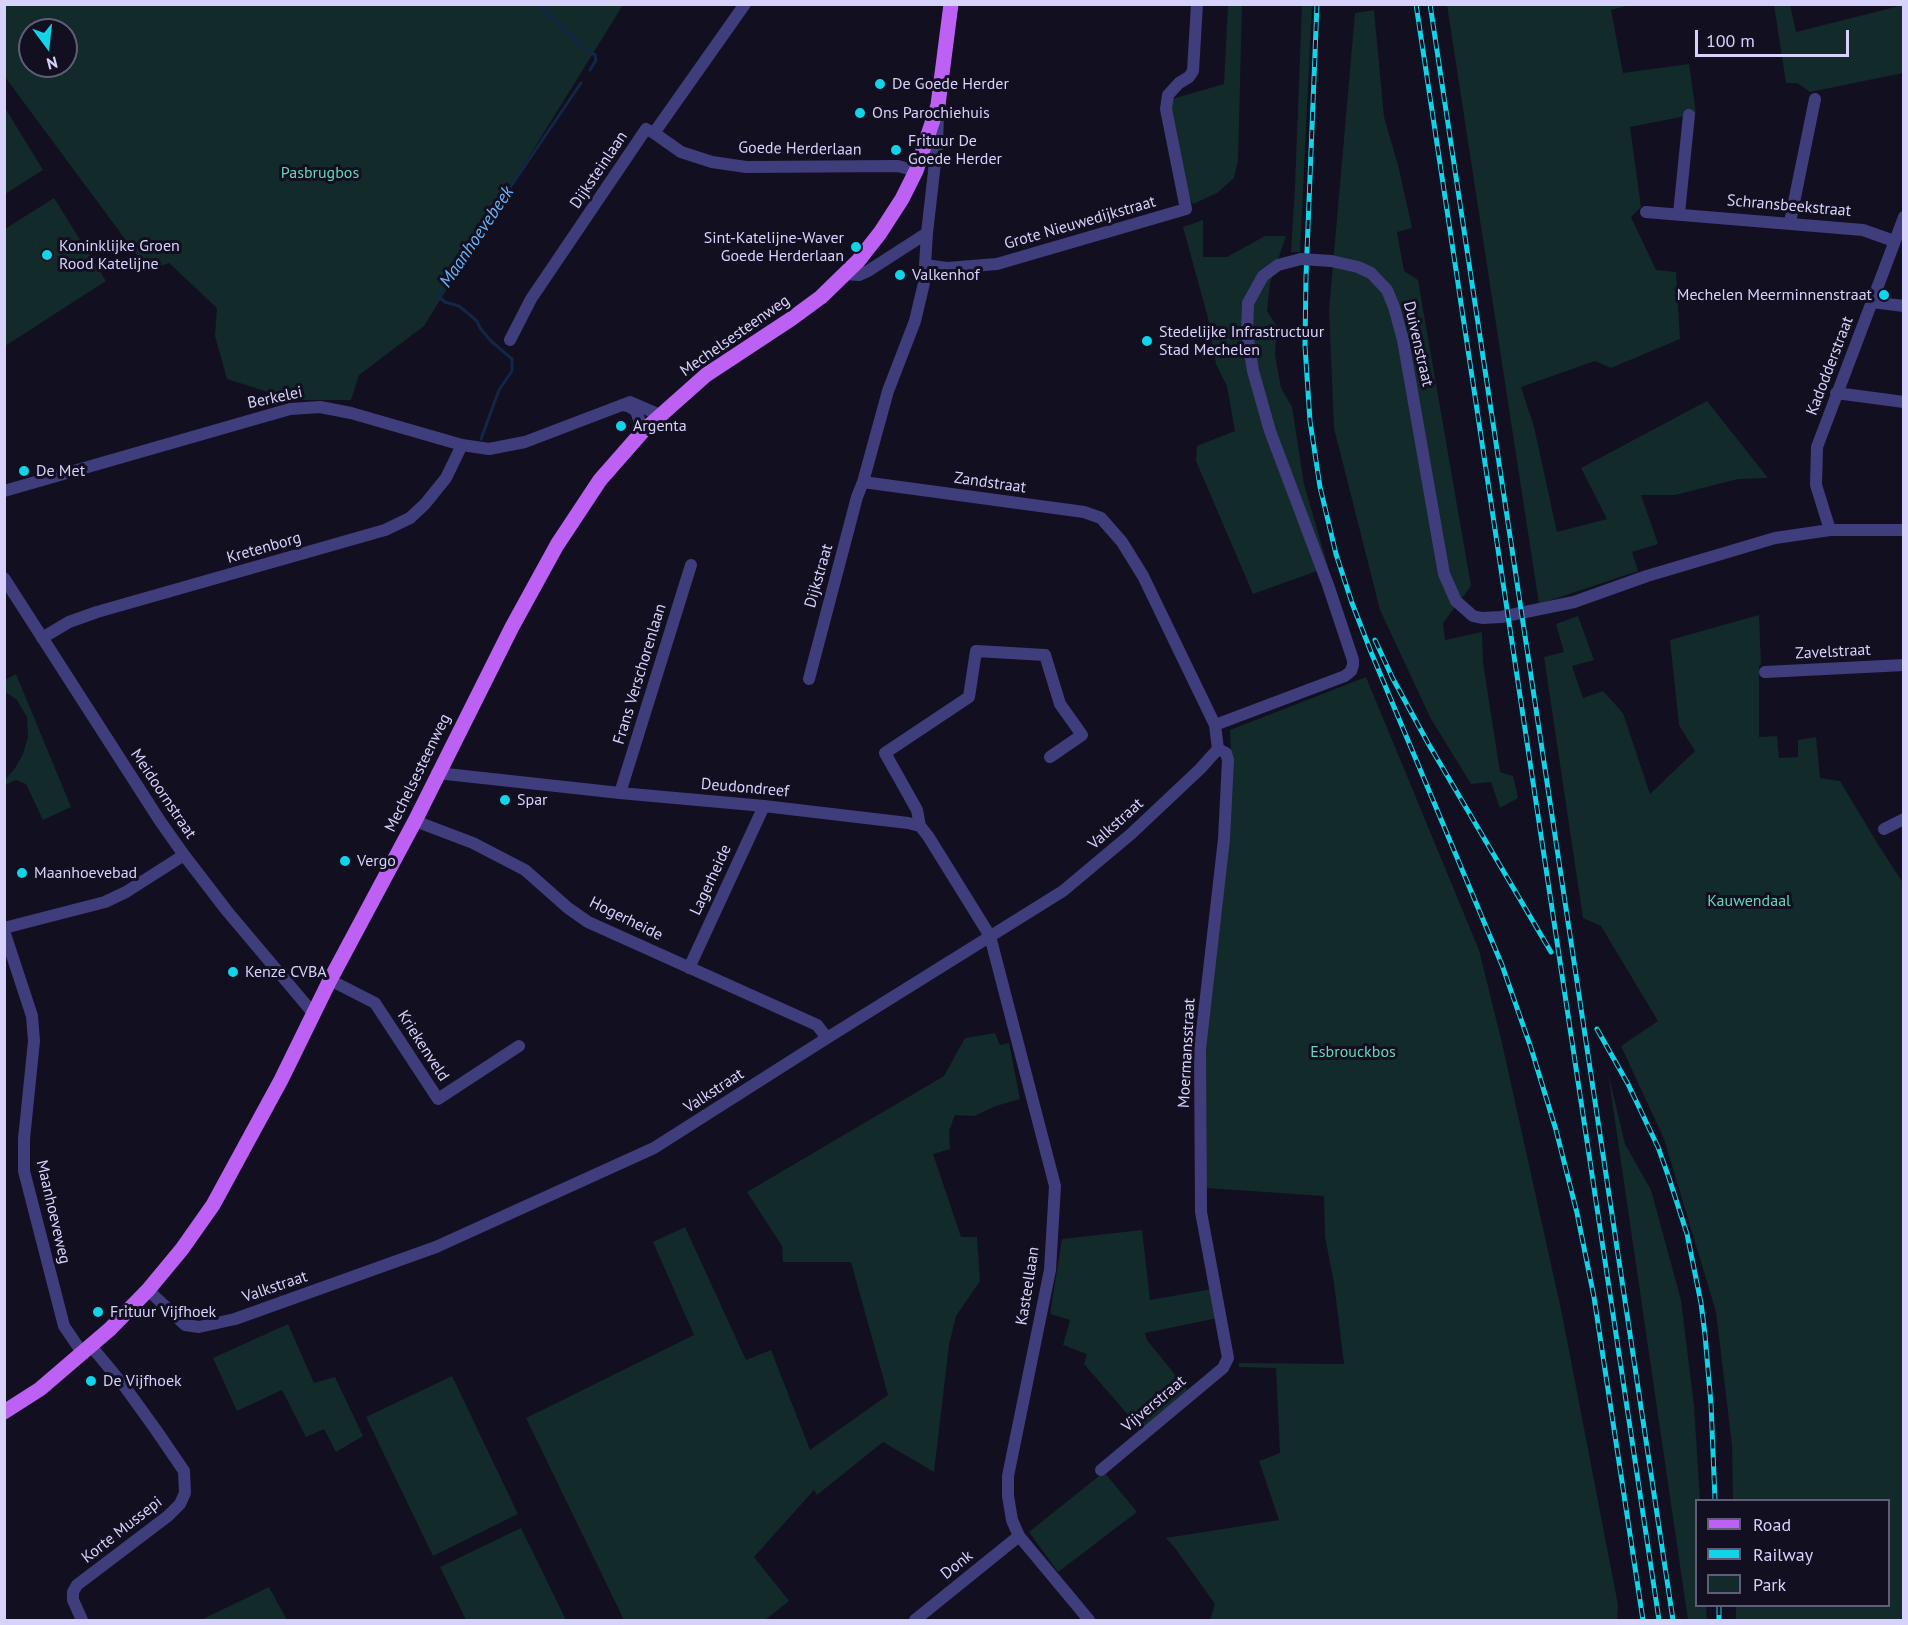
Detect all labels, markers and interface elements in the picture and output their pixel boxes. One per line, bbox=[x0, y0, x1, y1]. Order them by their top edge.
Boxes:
north arrow bbox=[18, 18, 78, 78]
scale bar bbox=[1698, 18, 1852, 56]
text: 100 m bbox=[1706, 29, 1755, 52]
text: N bbox=[44, 52, 60, 74]
place label: De Goede Herder bbox=[892, 74, 1009, 94]
marker: De Goede Herder bbox=[873, 77, 887, 91]
place label: Ons Parochiehuis bbox=[872, 103, 990, 123]
marker: Ons Parochiehuis bbox=[853, 106, 867, 120]
street label: Dijksteinlaan bbox=[566, 128, 632, 212]
place label: Frituur De Goede Herder bbox=[908, 131, 1002, 169]
street label: Goede Herderlaan bbox=[738, 138, 862, 160]
marker: Frituur De Goede Herder bbox=[889, 143, 903, 157]
park label: Pasbrugbos bbox=[281, 163, 359, 183]
water label: Maanhoevebeek bbox=[435, 182, 519, 292]
street label: Schransbeekstraat bbox=[1726, 191, 1852, 221]
street label: Grote Nieuwedijkstraat bbox=[1002, 192, 1158, 254]
place label: Sint-Katelijne-Waver Goede Herderlaan bbox=[704, 228, 844, 266]
place label: Koninklijke Groen Rood Katelijne bbox=[59, 236, 180, 274]
marker: Sint-Katelijne-Waver Goede Herderlaan bbox=[849, 240, 863, 254]
marker: Koninklijke Groen Rood Katelijne bbox=[40, 248, 54, 262]
place label: Valkenhof bbox=[912, 265, 979, 285]
marker: Valkenhof bbox=[893, 268, 907, 282]
place label: Mechelen Meerminnenstraat bbox=[1677, 285, 1872, 305]
marker: Mechelen Meerminnenstraat bbox=[1877, 288, 1891, 302]
street label: Mechelsesteenweg bbox=[677, 291, 793, 381]
street label: Duivenstraat bbox=[1399, 300, 1437, 388]
street label: Kadodderstraat bbox=[1802, 314, 1858, 418]
place label: Stedelijke Infrastructuur Stad Mechelen bbox=[1159, 322, 1324, 360]
marker: Stedelijke Infrastructuur Stad Mechelen bbox=[1140, 334, 1154, 348]
street label: Berkelei bbox=[246, 383, 304, 413]
place label: Argenta bbox=[633, 416, 687, 436]
marker: Argenta bbox=[614, 419, 628, 433]
place label: De Met bbox=[36, 461, 85, 481]
marker: De Met bbox=[17, 464, 31, 478]
street label: Zandstraat bbox=[953, 468, 1027, 498]
street label: Kretenborg bbox=[225, 528, 303, 568]
street label: Dijkstraat bbox=[801, 542, 837, 610]
street label: Frans Verschorenlaan bbox=[609, 601, 671, 747]
street label: Zavelstraat bbox=[1795, 640, 1871, 664]
street label: Mechelsesteenweg bbox=[381, 711, 455, 835]
street label: Meidoornstraat bbox=[126, 746, 200, 842]
street label: Deudondreef bbox=[700, 775, 790, 801]
place label: Spar bbox=[517, 790, 548, 810]
marker: Spar bbox=[498, 793, 512, 807]
street label: Valkstraat bbox=[1085, 794, 1147, 854]
street label: Lagerheide bbox=[686, 842, 736, 918]
place label: Vergo bbox=[357, 851, 396, 871]
marker: Vergo bbox=[338, 854, 352, 868]
place label: Maanhoevebad bbox=[34, 863, 137, 883]
marker: Maanhoevebad bbox=[15, 866, 29, 880]
park label: Kauwendaal bbox=[1707, 891, 1791, 911]
street label: Hogerheide bbox=[586, 893, 666, 945]
place label: Kenze CVBA bbox=[245, 962, 327, 982]
marker: Kenze CVBA bbox=[226, 965, 240, 979]
street label: Moermansstraat bbox=[1175, 998, 1199, 1108]
street label: Kriekenveld bbox=[393, 1007, 453, 1085]
park label: Esbrouckbos bbox=[1310, 1042, 1396, 1062]
street label: Valkstraat bbox=[680, 1065, 748, 1117]
street label: Maanhoeveweg bbox=[32, 1158, 74, 1266]
street label: Kasteellaan bbox=[1012, 1245, 1044, 1327]
street label: Valkstraat bbox=[240, 1267, 310, 1307]
place label: Frituur Vijfhoek bbox=[110, 1302, 216, 1322]
marker: Frituur Vijfhoek bbox=[91, 1305, 105, 1319]
place label: De Vijfhoek bbox=[103, 1371, 182, 1391]
street label: Vijverstraat bbox=[1118, 1372, 1190, 1436]
marker: De Vijfhoek bbox=[84, 1374, 98, 1388]
street label: Korte Mussepi bbox=[78, 1493, 166, 1567]
legend bbox=[1695, 1499, 1890, 1607]
text: Road bbox=[1753, 1513, 1791, 1536]
text: Railway bbox=[1753, 1543, 1813, 1566]
street label: Donk bbox=[937, 1546, 977, 1584]
text: Park bbox=[1753, 1573, 1786, 1596]

